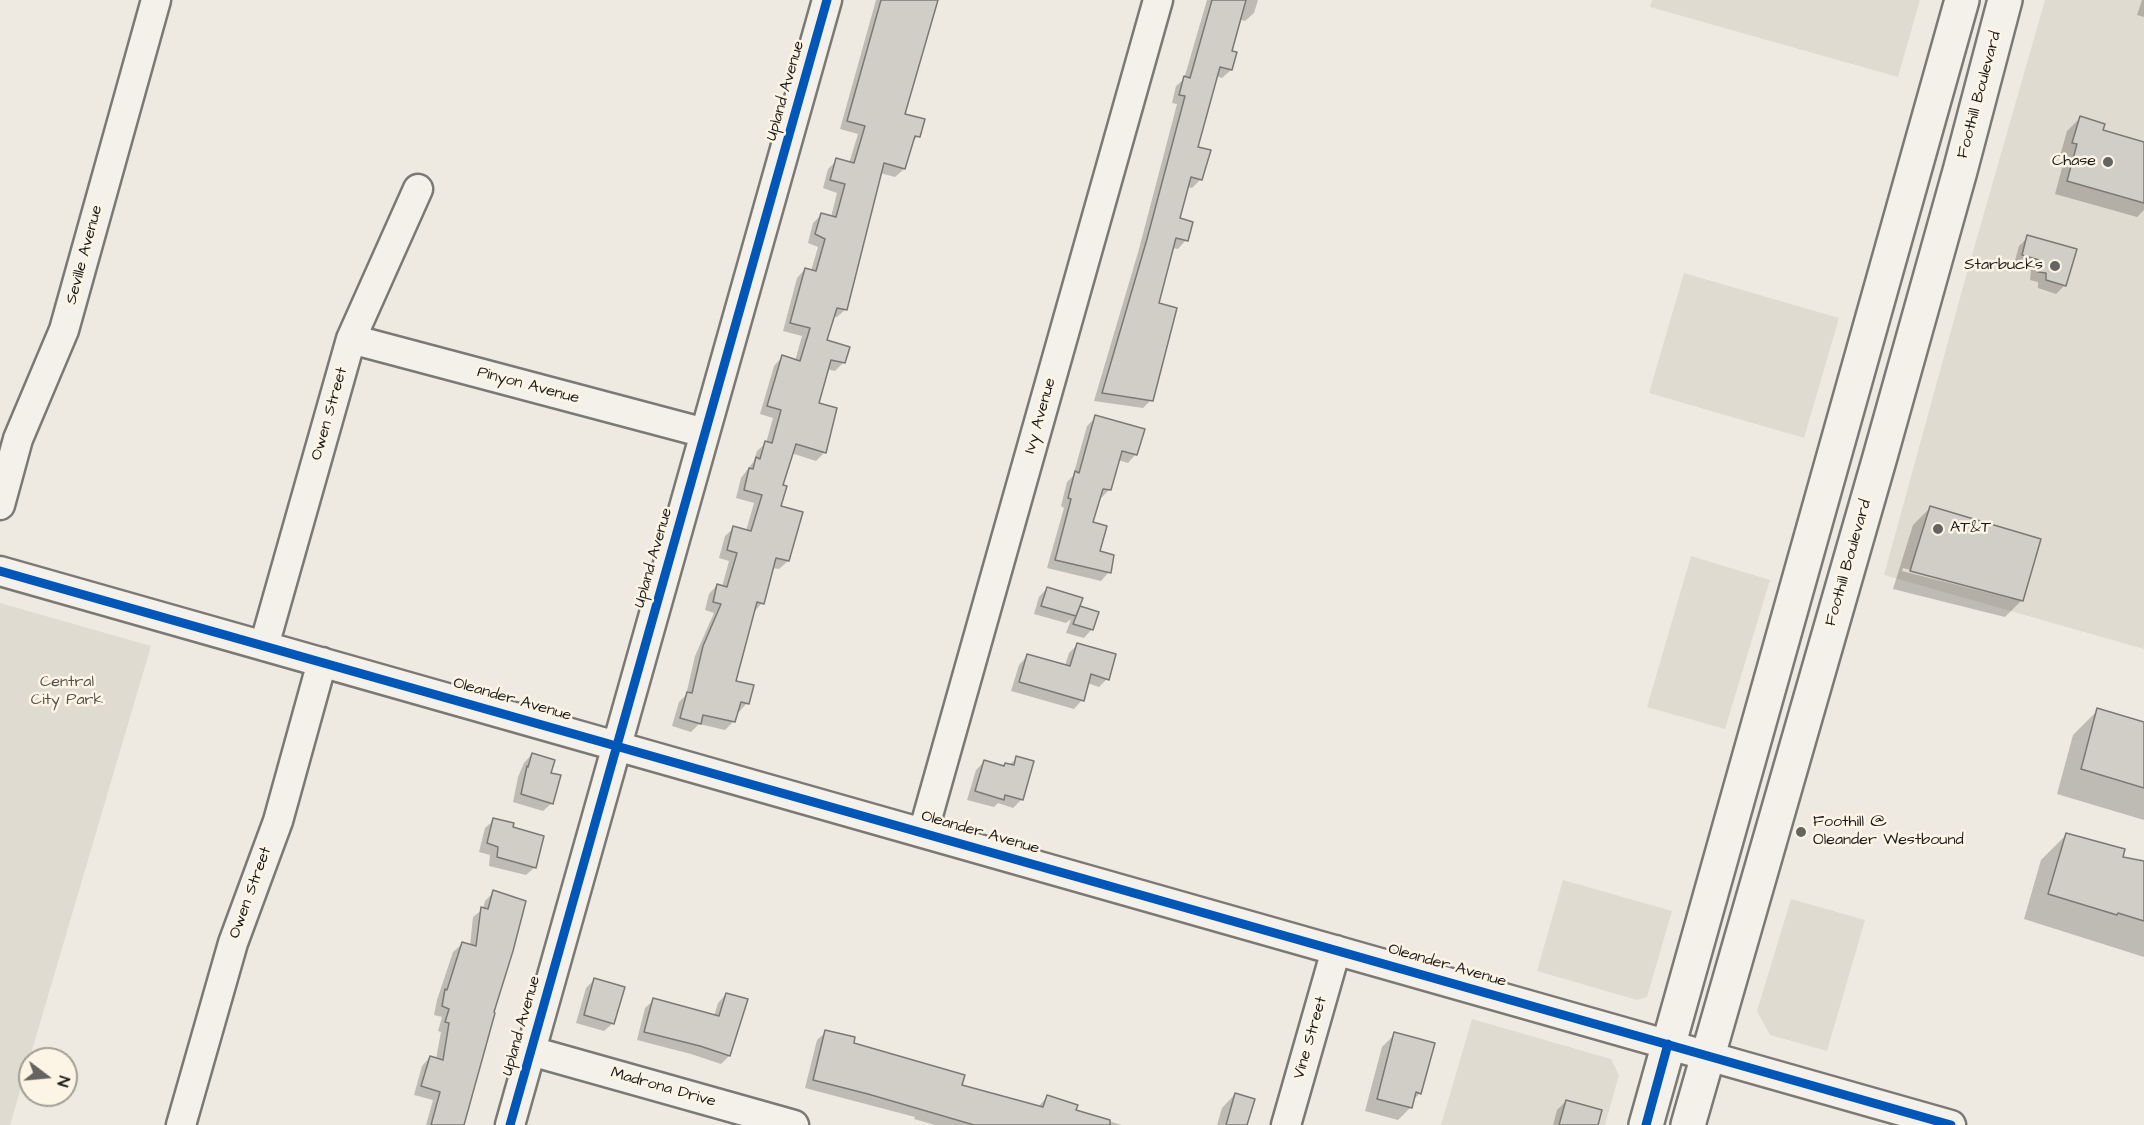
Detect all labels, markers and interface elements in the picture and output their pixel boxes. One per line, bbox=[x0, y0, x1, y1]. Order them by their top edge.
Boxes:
street label: Foothill Boulevard bbox=[1954, 30, 2006, 160]
street label: Upland Avenue bbox=[763, 39, 809, 143]
place label: Chase bbox=[2052, 152, 2096, 172]
marker: Chase bbox=[2101, 155, 2115, 169]
street label: Seville Avenue bbox=[63, 203, 107, 307]
place label: Starbucks bbox=[1964, 256, 2043, 276]
marker: Starbucks bbox=[2048, 259, 2062, 273]
street label: Pinyon Avenue bbox=[475, 363, 581, 409]
street label: Owen Street bbox=[308, 365, 352, 463]
street label: Ivy Avenue bbox=[1021, 376, 1061, 456]
street label: Foothill Boulevard bbox=[1822, 498, 1876, 628]
street label: Upland Avenue bbox=[631, 506, 677, 610]
place label: AT&T bbox=[1950, 519, 1991, 539]
marker: AT&T bbox=[1931, 522, 1945, 536]
park label: Central City Park bbox=[31, 673, 103, 711]
street label: Oleander Avenue bbox=[451, 674, 573, 726]
street label: Oleander Avenue bbox=[919, 807, 1041, 859]
place label: Foothill @ Oleander Westbound bbox=[1813, 813, 1964, 851]
marker: Foothill @ Oleander Westbound bbox=[1794, 825, 1808, 839]
street label: Owen Street bbox=[226, 845, 276, 941]
street label: Oleander Avenue bbox=[1386, 940, 1508, 992]
street label: Upland Avenue bbox=[499, 974, 545, 1078]
street label: Vine Street bbox=[1290, 995, 1332, 1081]
north arrow bbox=[18, 1047, 78, 1107]
street label: Madrona Drive bbox=[608, 1064, 718, 1112]
text: N bbox=[51, 1074, 75, 1089]

